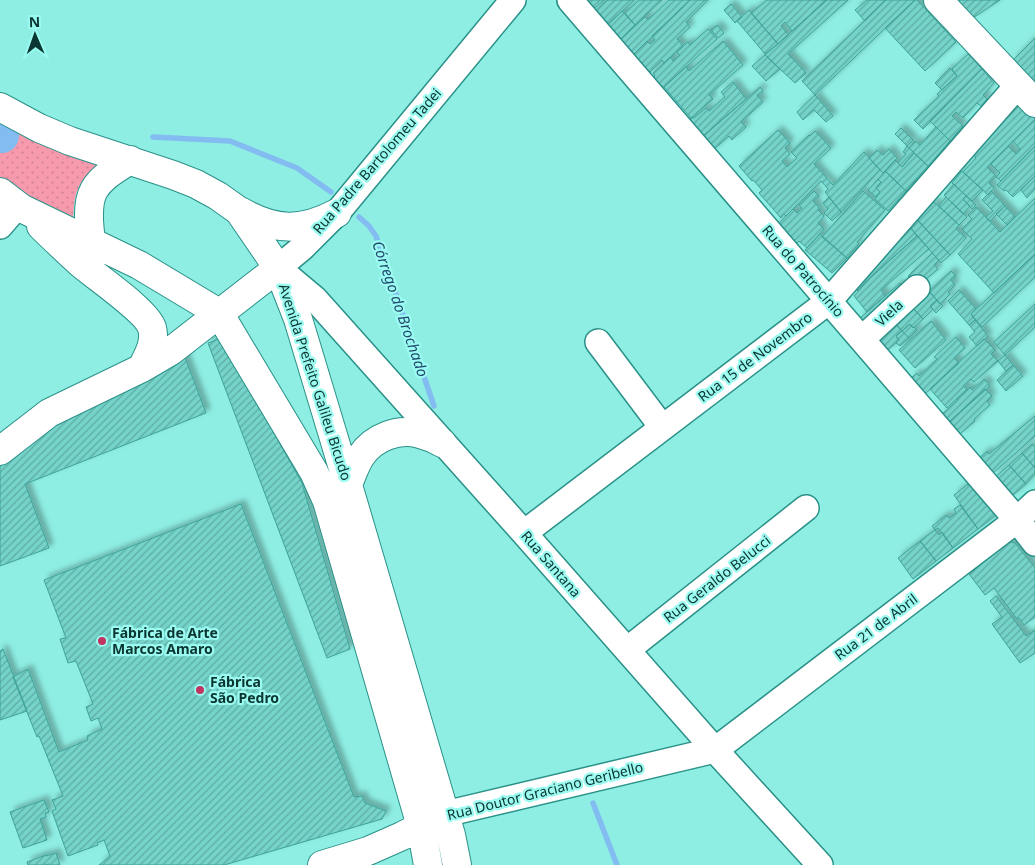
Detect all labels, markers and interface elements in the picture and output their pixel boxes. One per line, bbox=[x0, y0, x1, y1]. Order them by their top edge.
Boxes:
north arrow bbox=[10, 10, 60, 60]
text: N bbox=[29, 12, 41, 31]
street label: Rua Padre Bartolomeu Tadei bbox=[308, 84, 445, 238]
street label: Rua do Patrocínio bbox=[758, 221, 849, 321]
water label: Córrego do Brochado bbox=[368, 238, 434, 379]
street label: Avenida Prefeito Galileu Bicudo bbox=[275, 281, 356, 483]
street label: Viela bbox=[871, 295, 907, 330]
street label: Rua 15 de Novembro bbox=[694, 307, 816, 406]
street label: Rua Santana bbox=[517, 526, 586, 601]
street label: Rua Geraldo Belucci bbox=[659, 531, 774, 626]
street label: Rua 21 de Abril bbox=[830, 589, 921, 664]
place label: Fábrica de Arte Marcos Amaro bbox=[112, 623, 218, 658]
marker: Fábrica de Arte Marcos Amaro bbox=[96, 635, 108, 647]
place label: Fábrica São Pedro bbox=[210, 672, 279, 707]
marker: Fábrica São Pedro bbox=[194, 684, 206, 696]
street label: Rua Doutor Graciano Geribello bbox=[445, 757, 645, 824]

